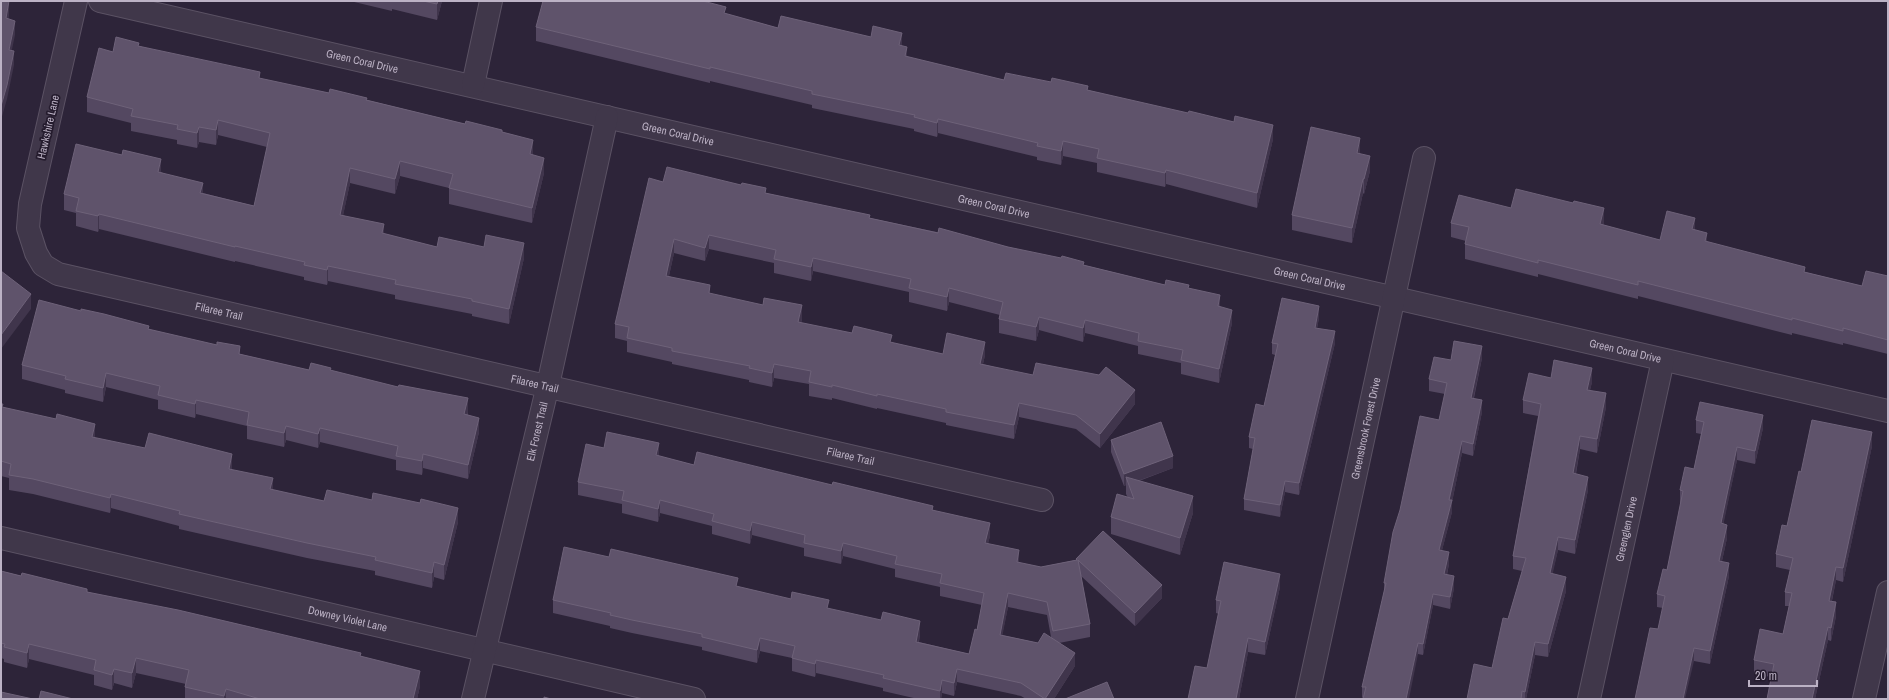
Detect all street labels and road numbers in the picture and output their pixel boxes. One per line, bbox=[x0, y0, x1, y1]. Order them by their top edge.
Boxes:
street label: Green Coral Drive bbox=[325, 46, 400, 76]
street label: Hawkshire Lane bbox=[34, 94, 62, 160]
street label: Green Coral Drive bbox=[641, 119, 715, 149]
street label: Green Coral Drive bbox=[956, 191, 1031, 221]
street label: Green Coral Drive bbox=[1272, 263, 1347, 293]
street label: Filaree Trail bbox=[194, 299, 244, 323]
street label: Green Coral Drive bbox=[1588, 336, 1663, 366]
street label: Filaree Trail bbox=[510, 371, 560, 396]
street label: Greensbrook Forest Drive bbox=[1348, 376, 1383, 481]
street label: Elk Forest Trail bbox=[523, 401, 551, 463]
street label: Filaree Trail bbox=[825, 444, 876, 468]
street label: Greenglen Drive bbox=[1612, 495, 1640, 563]
street label: Downey Violet Lane bbox=[307, 603, 389, 635]

